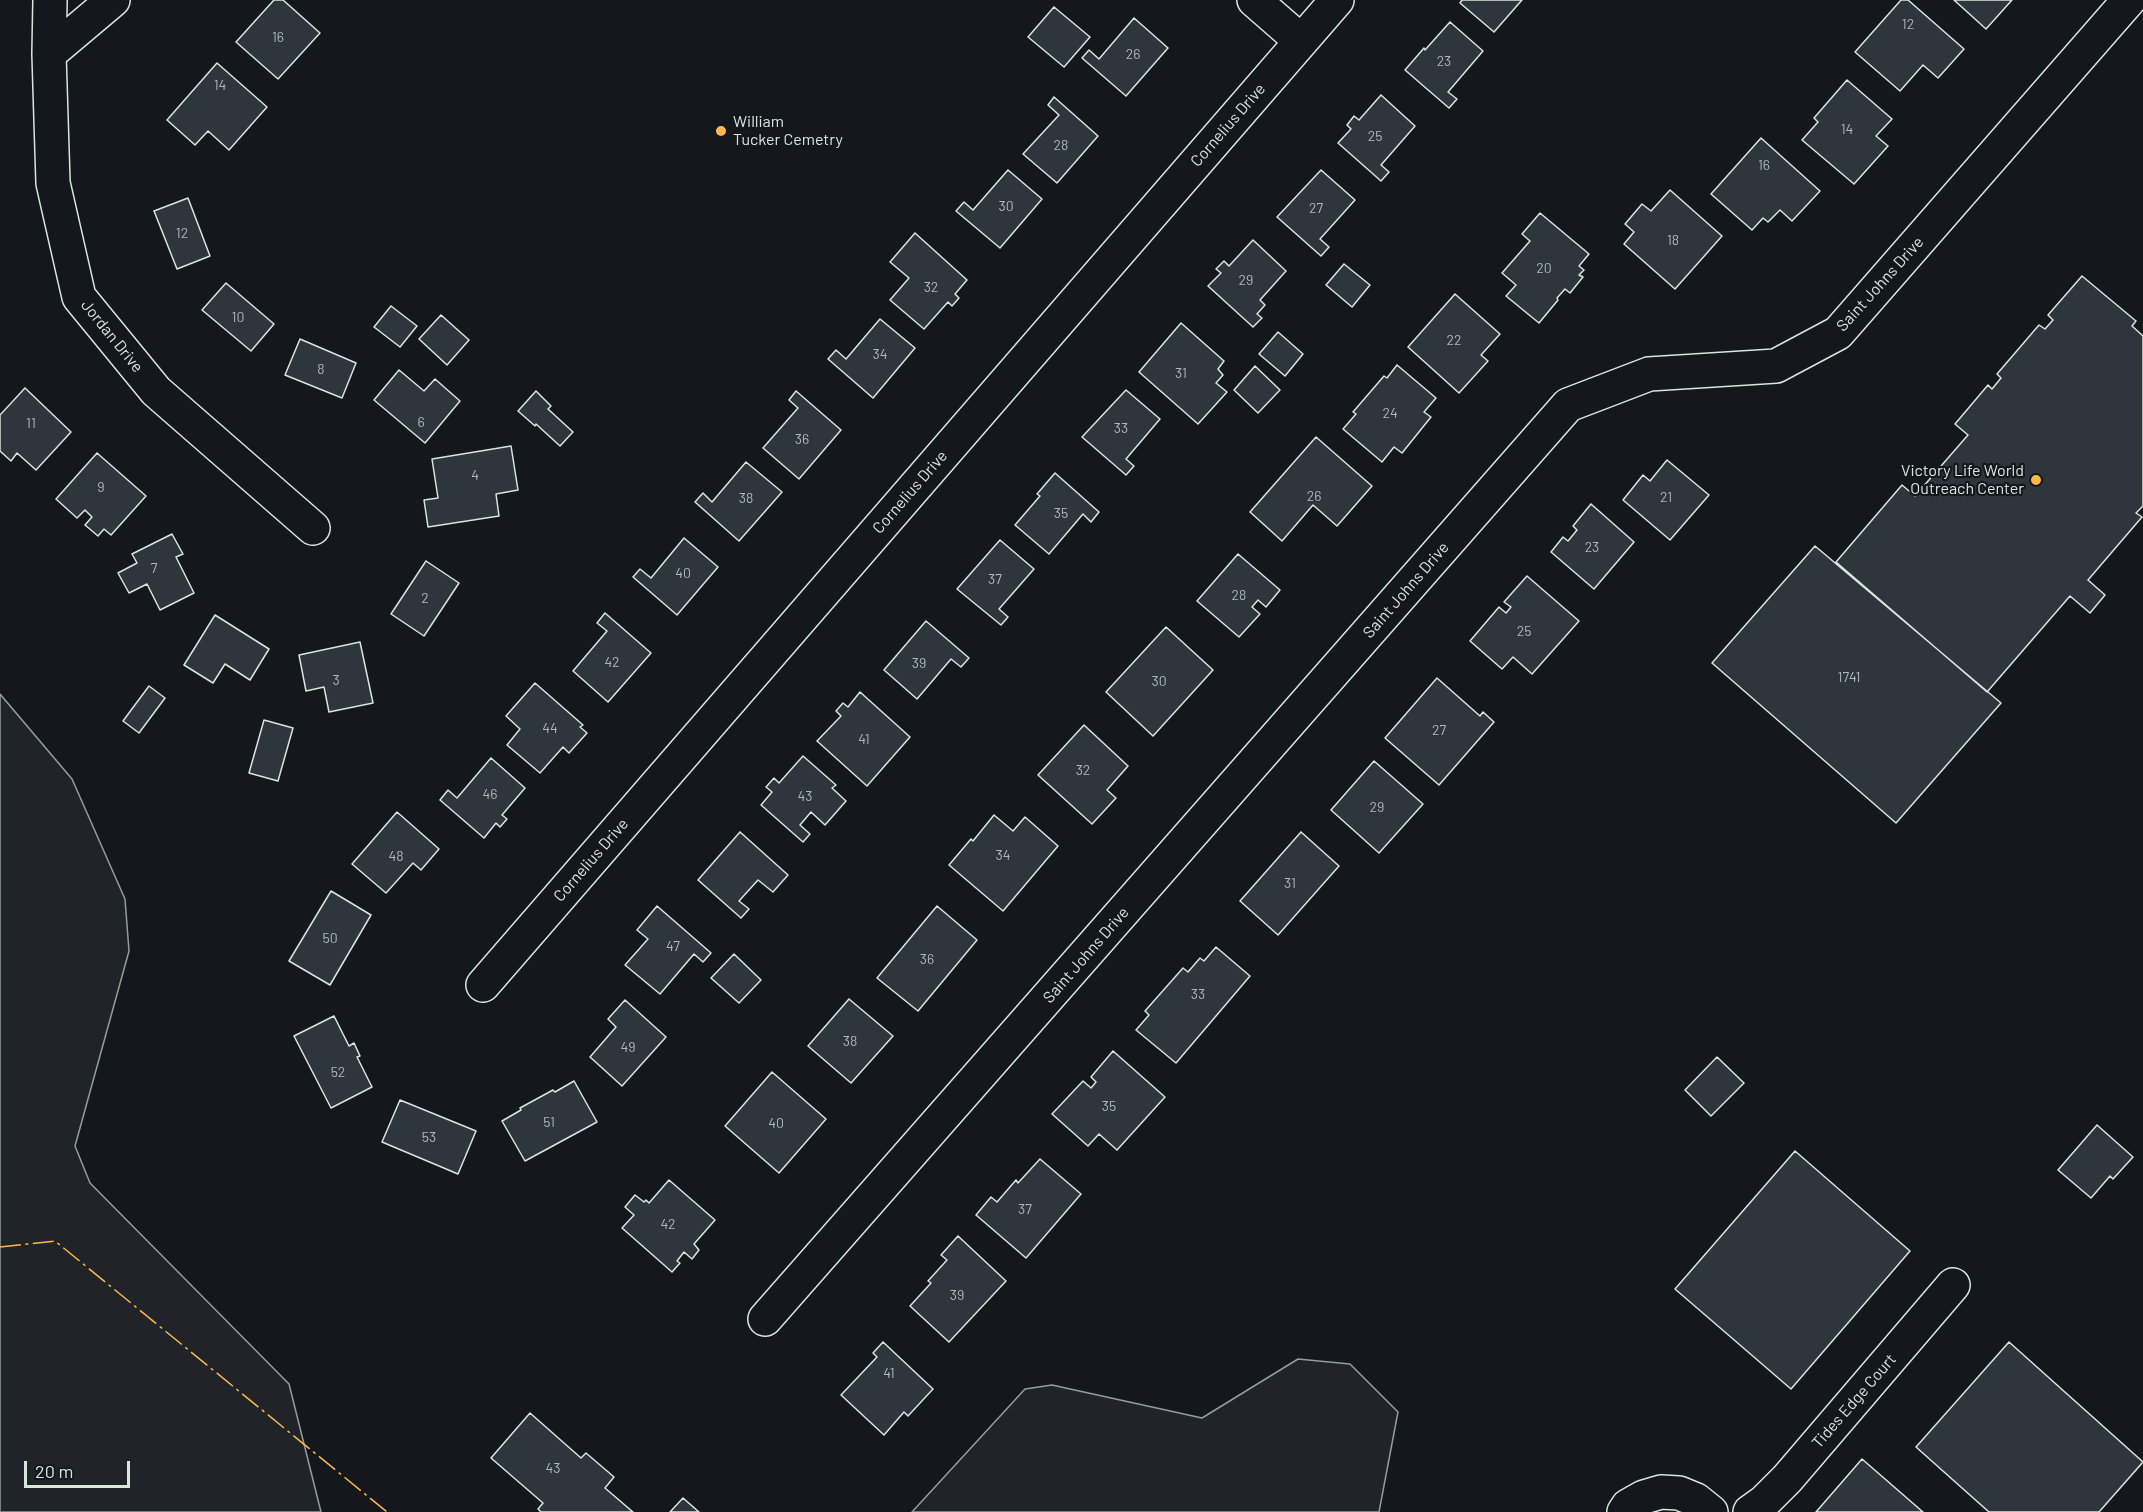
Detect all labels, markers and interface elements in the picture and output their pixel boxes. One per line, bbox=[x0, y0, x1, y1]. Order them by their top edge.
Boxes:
house number: 12 bbox=[1902, 16, 1914, 32]
house number: 16 bbox=[272, 29, 284, 45]
house number: 26 bbox=[1126, 46, 1140, 62]
house number: 23 bbox=[1437, 53, 1451, 69]
house number: 14 bbox=[214, 77, 226, 93]
street label: Cornelius Drive bbox=[1187, 79, 1269, 171]
place label: William Tucker Cemetry bbox=[733, 112, 843, 150]
house number: 14 bbox=[1841, 121, 1853, 137]
marker: William Tucker Cemetry bbox=[714, 124, 728, 138]
house number: 25 bbox=[1368, 128, 1382, 144]
house number: 28 bbox=[1054, 137, 1068, 153]
house number: 16 bbox=[1758, 157, 1770, 173]
house number: 30 bbox=[998, 198, 1014, 214]
house number: 27 bbox=[1309, 200, 1323, 216]
house number: 12 bbox=[176, 225, 188, 241]
house number: 18 bbox=[1667, 232, 1679, 248]
street label: Saint Johns Drive bbox=[1832, 233, 1928, 335]
house number: 20 bbox=[1536, 260, 1552, 276]
house number: 29 bbox=[1239, 272, 1253, 288]
house number: 32 bbox=[924, 279, 938, 295]
street label: Jordan Drive bbox=[77, 296, 147, 376]
house number: 10 bbox=[232, 309, 244, 325]
house number: 22 bbox=[1446, 332, 1462, 348]
house number: 34 bbox=[873, 346, 887, 362]
house number: 8 bbox=[317, 361, 325, 377]
house number: 31 bbox=[1175, 365, 1187, 381]
house number: 24 bbox=[1382, 405, 1398, 421]
house number: 6 bbox=[417, 414, 425, 430]
house number: 11 bbox=[26, 415, 36, 431]
house number: 33 bbox=[1114, 420, 1128, 436]
house number: 36 bbox=[795, 431, 809, 447]
street label: Cornelius Drive bbox=[869, 446, 951, 538]
place label: Victory Life World Outreach Center bbox=[1901, 461, 2024, 499]
house number: 4 bbox=[471, 467, 479, 483]
marker: Victory Life World Outreach Center bbox=[2029, 473, 2043, 487]
house number: 9 bbox=[97, 479, 105, 495]
house number: 26 bbox=[1307, 488, 1321, 504]
house number: 21 bbox=[1660, 489, 1672, 505]
house number: 38 bbox=[739, 490, 753, 506]
house number: 35 bbox=[1054, 505, 1068, 521]
street label: Saint Johns Drive bbox=[1359, 538, 1453, 642]
house number: 23 bbox=[1585, 539, 1599, 555]
house number: 7 bbox=[151, 560, 157, 576]
house number: 40 bbox=[675, 565, 691, 581]
house number: 37 bbox=[988, 571, 1002, 587]
house number: 28 bbox=[1232, 587, 1246, 603]
house number: 2 bbox=[421, 590, 429, 606]
house number: 25 bbox=[1517, 623, 1531, 639]
house number: 42 bbox=[604, 654, 620, 670]
house number: 39 bbox=[912, 655, 926, 671]
house number: 1741 bbox=[1838, 669, 1860, 685]
house number: 3 bbox=[332, 672, 340, 688]
house number: 30 bbox=[1151, 673, 1167, 689]
house number: 44 bbox=[542, 720, 558, 736]
house number: 27 bbox=[1432, 722, 1446, 738]
house number: 41 bbox=[858, 731, 870, 747]
house number: 32 bbox=[1076, 762, 1090, 778]
house number: 46 bbox=[483, 786, 497, 802]
house number: 43 bbox=[798, 788, 812, 804]
house number: 29 bbox=[1370, 799, 1384, 815]
street label: Cornelius Drive bbox=[550, 814, 632, 906]
house number: 34 bbox=[996, 847, 1010, 863]
house number: 48 bbox=[388, 848, 404, 864]
house number: 31 bbox=[1284, 875, 1296, 891]
street label: Saint Johns Drive bbox=[1039, 903, 1133, 1007]
house number: 50 bbox=[322, 930, 338, 946]
house number: 47 bbox=[666, 938, 680, 954]
house number: 36 bbox=[920, 951, 934, 967]
house number: 33 bbox=[1191, 986, 1205, 1002]
house number: 38 bbox=[843, 1033, 857, 1049]
house number: 49 bbox=[620, 1039, 636, 1055]
house number: 52 bbox=[331, 1064, 345, 1080]
house number: 35 bbox=[1102, 1098, 1116, 1114]
house number: 51 bbox=[543, 1114, 555, 1130]
house number: 40 bbox=[768, 1115, 784, 1131]
house number: 53 bbox=[422, 1129, 436, 1145]
house number: 37 bbox=[1018, 1201, 1032, 1217]
house number: 42 bbox=[660, 1216, 676, 1232]
house number: 39 bbox=[950, 1287, 964, 1303]
street label: Tides Edge Court bbox=[1808, 1350, 1900, 1452]
house number: 41 bbox=[883, 1365, 895, 1381]
scale bar bbox=[27, 1449, 134, 1487]
text: 20 m bbox=[35, 1460, 73, 1482]
house number: 43 bbox=[546, 1460, 560, 1476]

